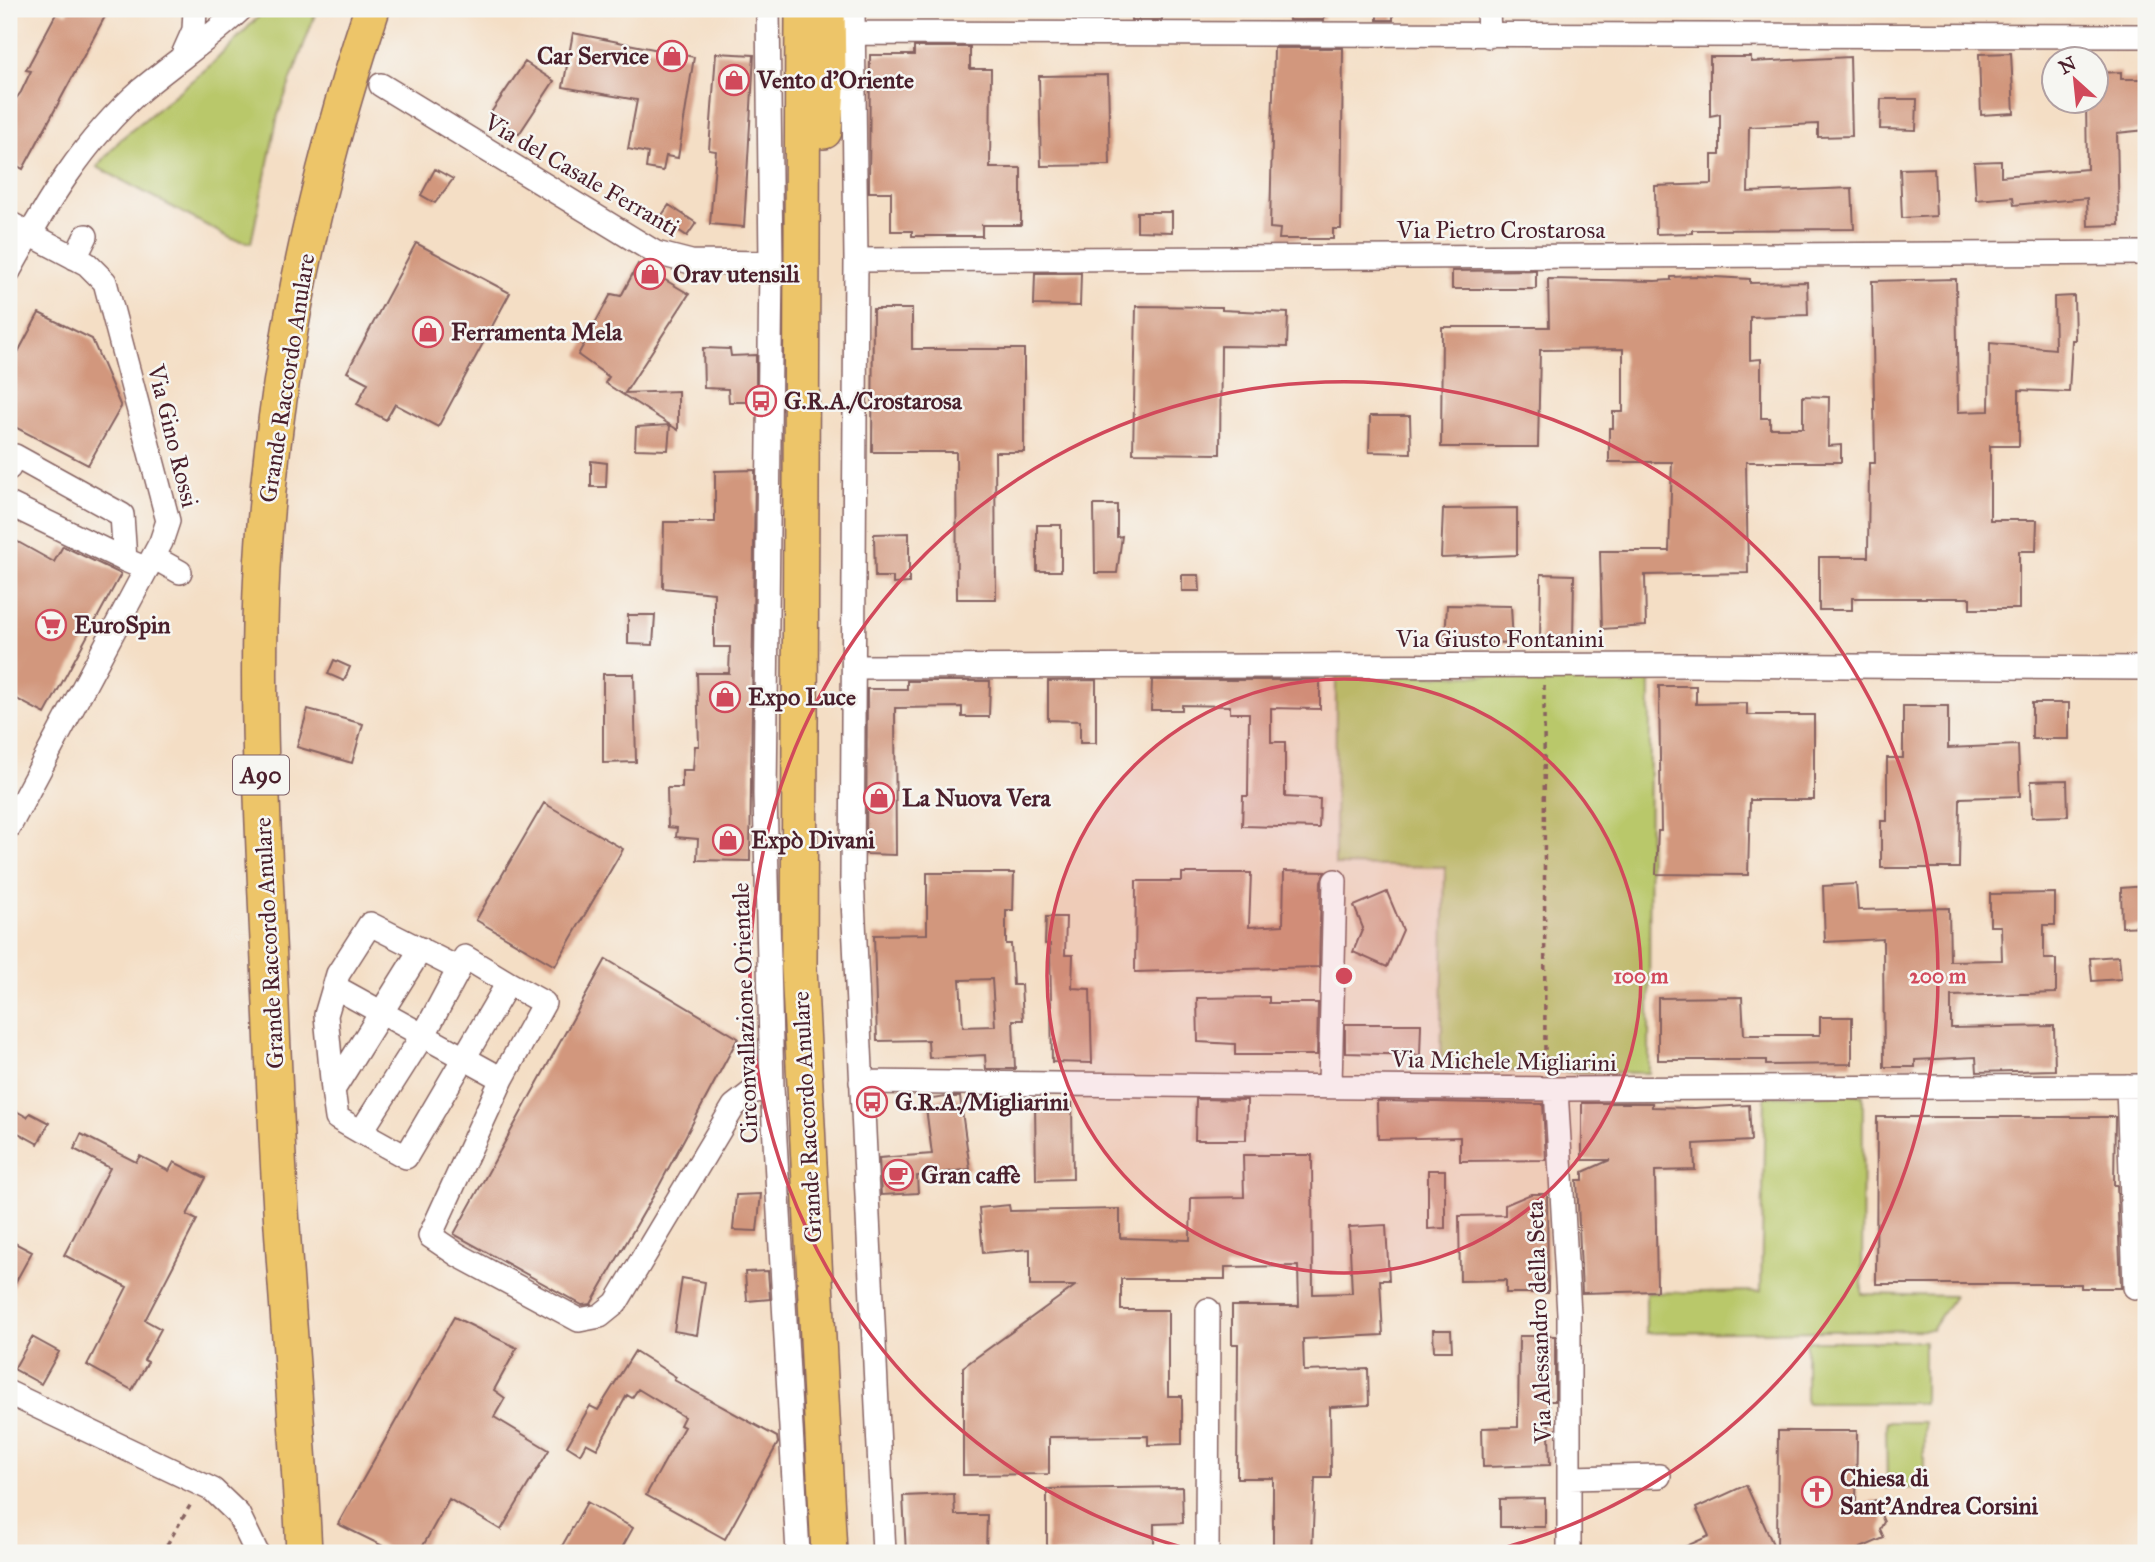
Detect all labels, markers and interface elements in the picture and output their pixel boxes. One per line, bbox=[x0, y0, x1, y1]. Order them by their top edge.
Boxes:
shop icon: Car Service bbox=[655, 39, 689, 73]
place label: Car Service bbox=[537, 41, 649, 71]
north arrow bbox=[2039, 46, 2110, 116]
text: N bbox=[2055, 51, 2080, 79]
shop icon: Vento d'Oriente bbox=[717, 63, 751, 97]
place label: Vento d'Oriente bbox=[756, 65, 914, 95]
street label: Via del Casale Ferranti bbox=[478, 106, 685, 243]
street label: Via Pietro Crostarosa bbox=[1396, 215, 1606, 245]
street label: Grande Raccordo Anulare bbox=[252, 251, 322, 505]
shop icon: Orav utensili bbox=[633, 257, 667, 291]
place label: Orav utensili bbox=[673, 259, 800, 289]
shop icon: Ferramenta Mela bbox=[411, 315, 445, 349]
place label: Ferramenta Mela bbox=[451, 317, 623, 347]
street label: Via Gino Rossi bbox=[141, 360, 205, 511]
bus stop icon: G.R.A./Crostarosa bbox=[744, 384, 778, 418]
place label: G.R.A./Crostarosa bbox=[784, 386, 963, 416]
supermarket icon: EuroSpin bbox=[34, 608, 68, 642]
place label: EuroSpin bbox=[74, 610, 171, 640]
street label: Via Giusto Fontanini bbox=[1395, 624, 1604, 654]
shop icon: Expo Luce bbox=[708, 680, 742, 714]
place label: Expo Luce bbox=[748, 682, 856, 712]
road number: A90 bbox=[233, 755, 289, 794]
shop icon: La Nuova Vera bbox=[862, 781, 896, 815]
place label: La Nuova Vera bbox=[902, 783, 1052, 813]
street label: Grande Raccordo Anulare bbox=[247, 816, 291, 1070]
shop icon: Expò Divani bbox=[711, 823, 745, 857]
place label: Expò Divani bbox=[751, 825, 875, 855]
street label: Circonvallazione Orientale bbox=[725, 882, 765, 1144]
text: 100 m bbox=[1614, 963, 1669, 989]
text: 200 m bbox=[1910, 963, 1967, 989]
centre of rings bbox=[1332, 964, 1356, 988]
street label: Grande Raccordo Anulare bbox=[785, 990, 829, 1244]
street label: Via Michele Migliarini bbox=[1390, 1044, 1618, 1078]
bus stop icon: G.R.A./Migliarini bbox=[855, 1085, 889, 1119]
place label: G.R.A./Migliarini bbox=[895, 1087, 1069, 1117]
cafe icon: Gran caffè bbox=[881, 1158, 915, 1192]
place label: Gran caffè bbox=[921, 1160, 1020, 1190]
street label: Via Alessandro della Seta bbox=[1520, 1199, 1558, 1445]
place label: Chiesa di Sant’Andrea Corsini bbox=[1840, 1463, 2039, 1521]
church icon: Chiesa di Sant’Andrea Corsini bbox=[1800, 1475, 1834, 1509]

